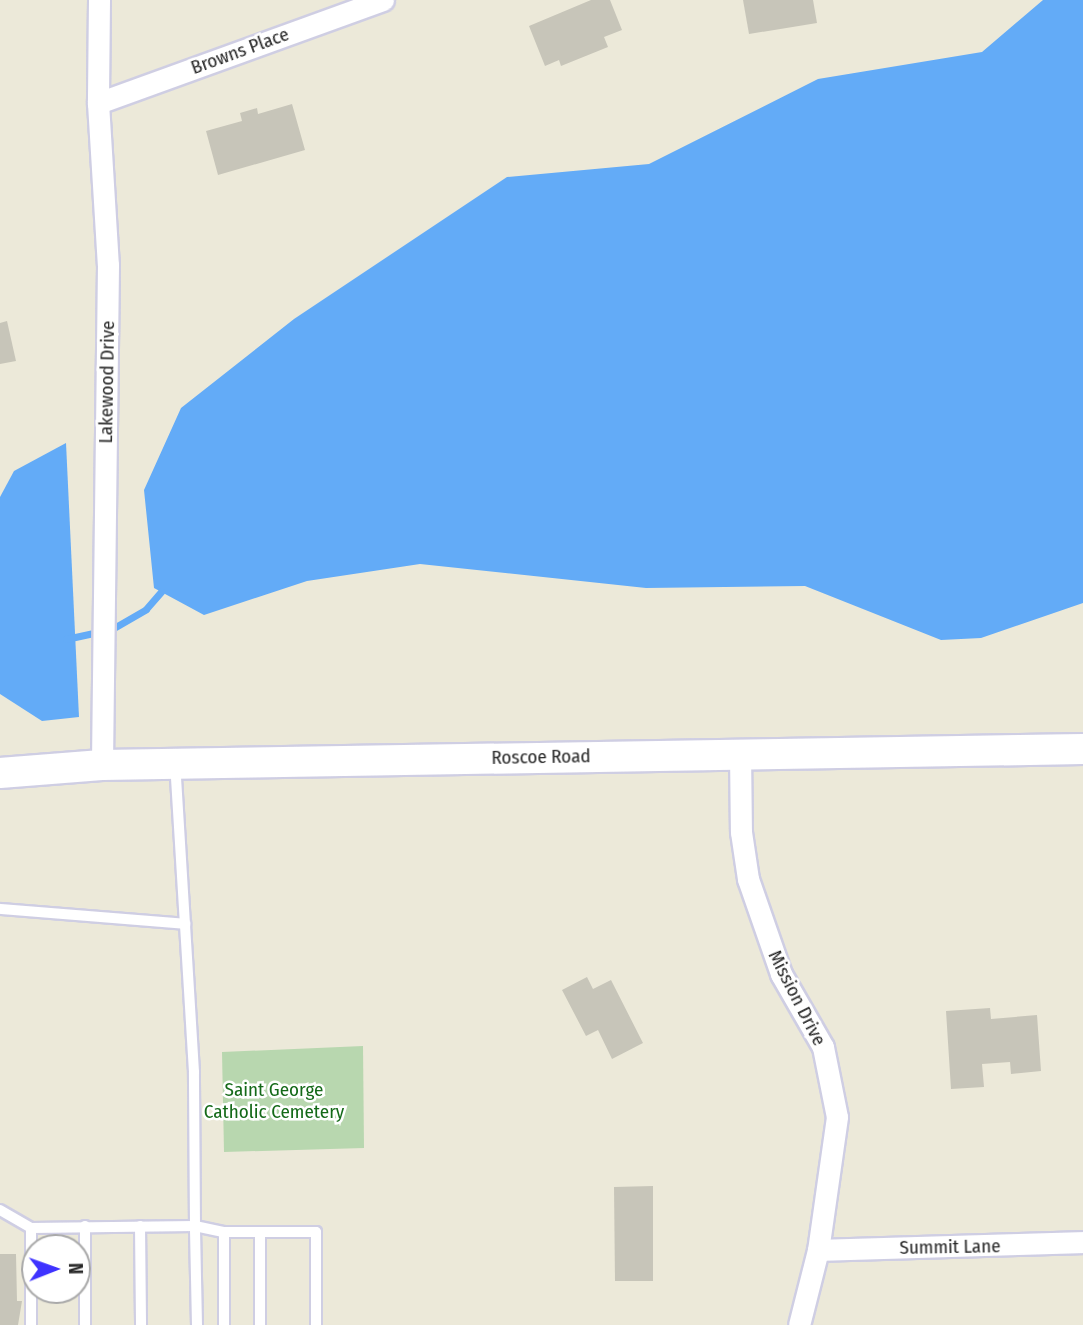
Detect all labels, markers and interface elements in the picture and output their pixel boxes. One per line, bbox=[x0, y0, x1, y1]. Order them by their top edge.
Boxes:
street label: Browns Place bbox=[188, 23, 292, 79]
street label: Lakewood Drive bbox=[95, 320, 119, 444]
street label: Roscoe Road bbox=[491, 745, 591, 769]
street label: Mission Drive bbox=[763, 947, 831, 1049]
park label: Saint George Catholic Cemetery bbox=[204, 1079, 344, 1123]
north arrow bbox=[21, 1234, 91, 1304]
street label: Summit Lane bbox=[899, 1235, 1001, 1259]
text: N bbox=[64, 1263, 87, 1275]

